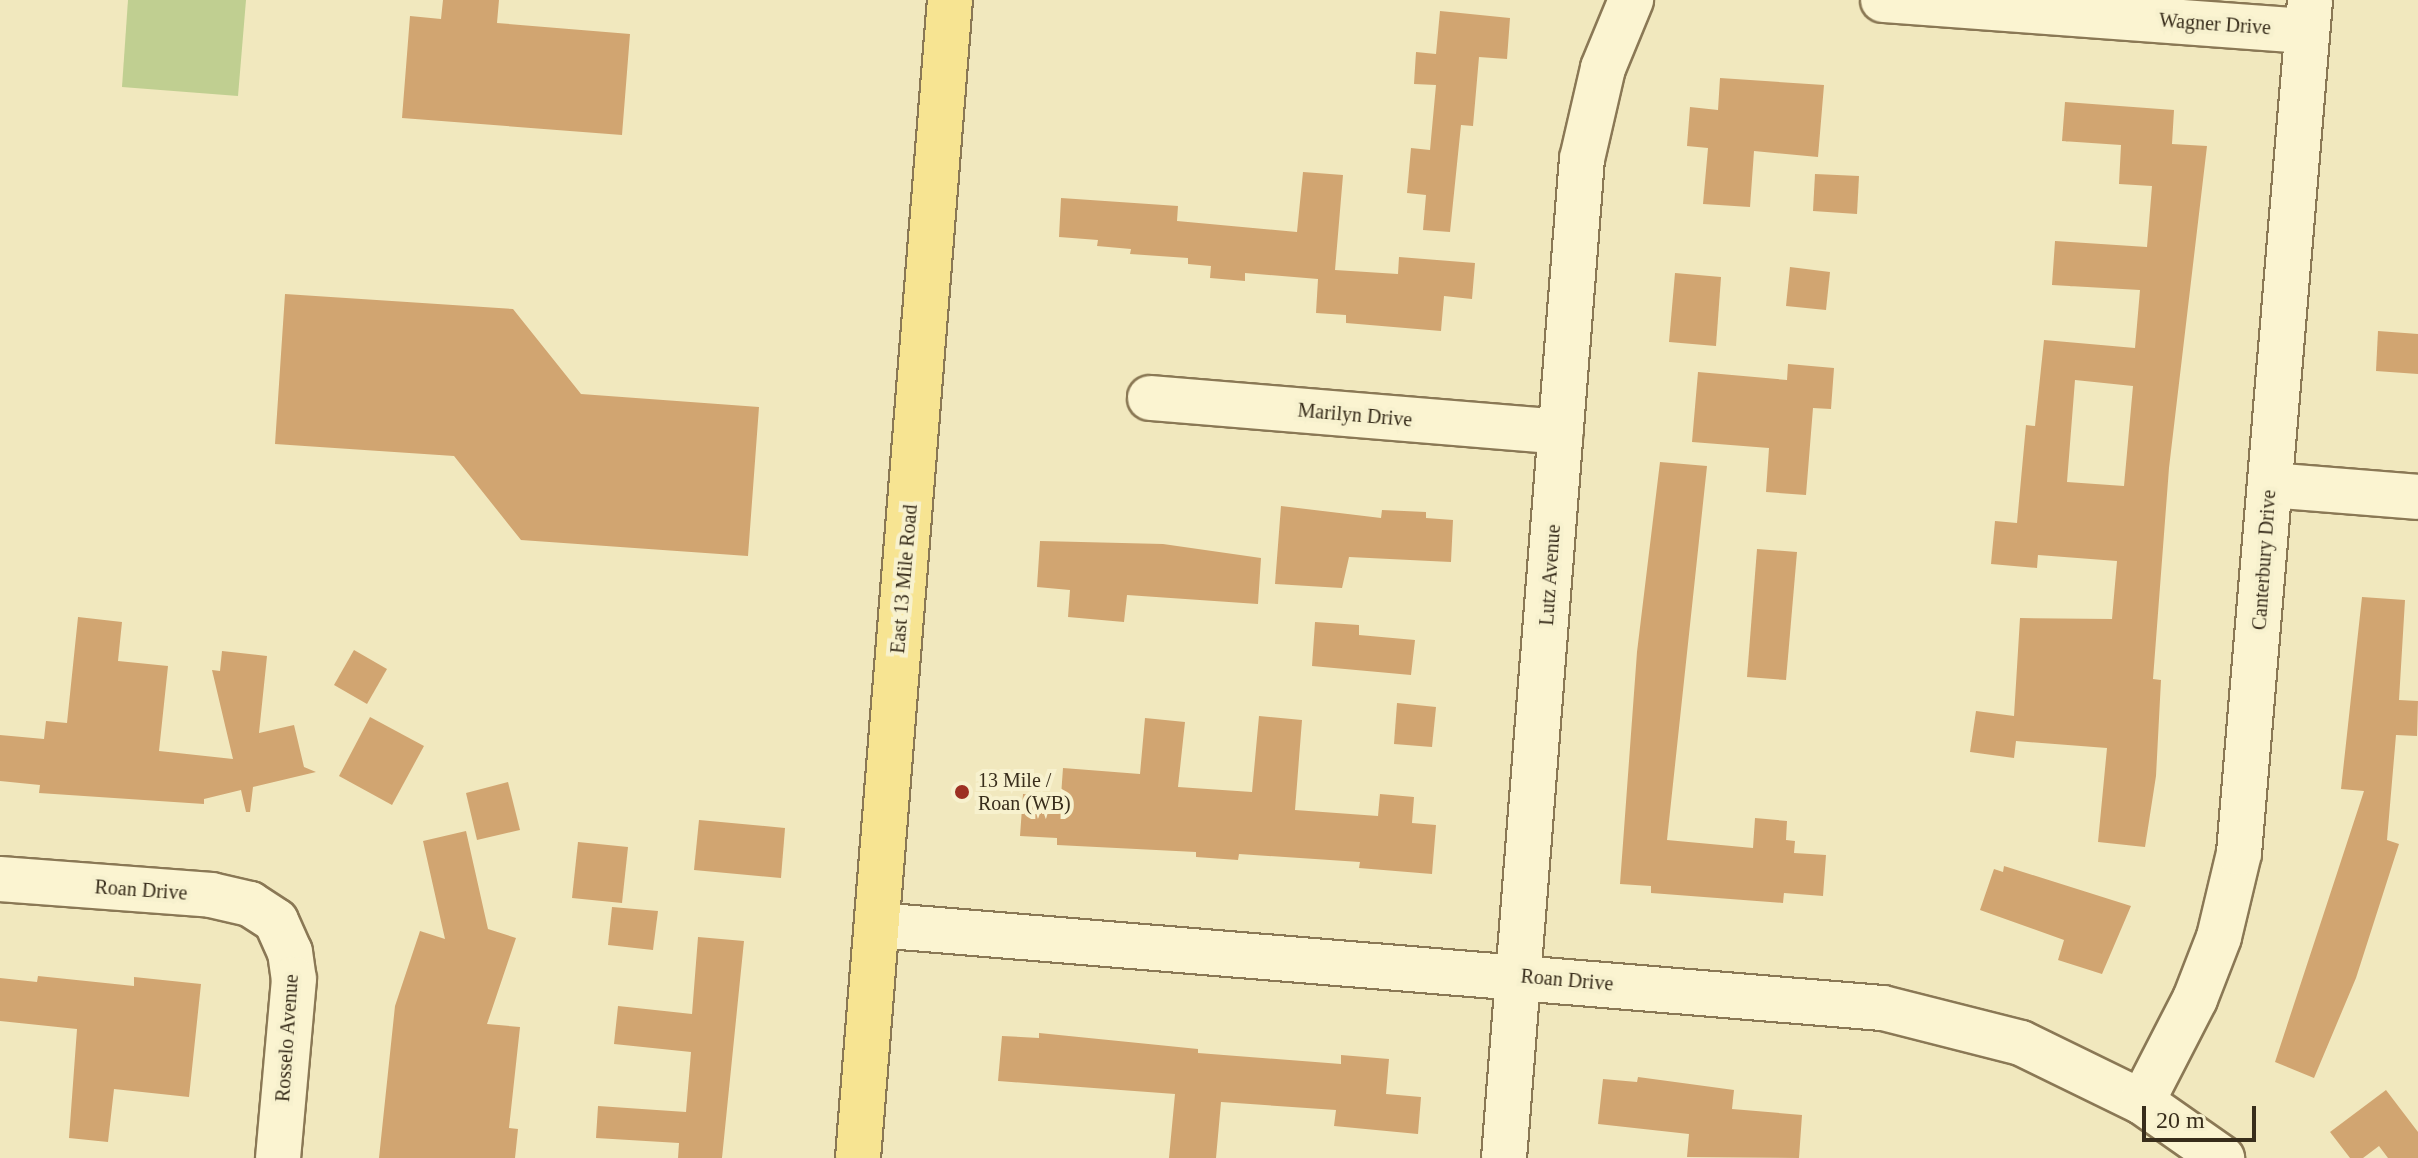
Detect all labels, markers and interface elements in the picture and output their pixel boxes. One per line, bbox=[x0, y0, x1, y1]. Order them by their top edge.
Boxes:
street label: Wagner Drive bbox=[2158, 8, 2272, 40]
street label: Marilyn Drive bbox=[1297, 398, 1413, 432]
street label: Canterbury Drive bbox=[2247, 489, 2281, 631]
street label: East 13 Mile Road bbox=[886, 504, 922, 654]
street label: Lutz Avenue bbox=[1534, 523, 1566, 627]
place label: 13 Mile / Roan (WB) bbox=[978, 768, 1071, 815]
marker: 13 Mile / Roan (WB) bbox=[953, 783, 971, 801]
street label: Roan Drive bbox=[94, 875, 188, 905]
street label: Roan Drive bbox=[1520, 964, 1614, 996]
street label: Rosselo Avenue bbox=[271, 973, 303, 1103]
scale bar bbox=[2146, 1090, 2260, 1140]
text: 20 m bbox=[2156, 1107, 2205, 1133]

